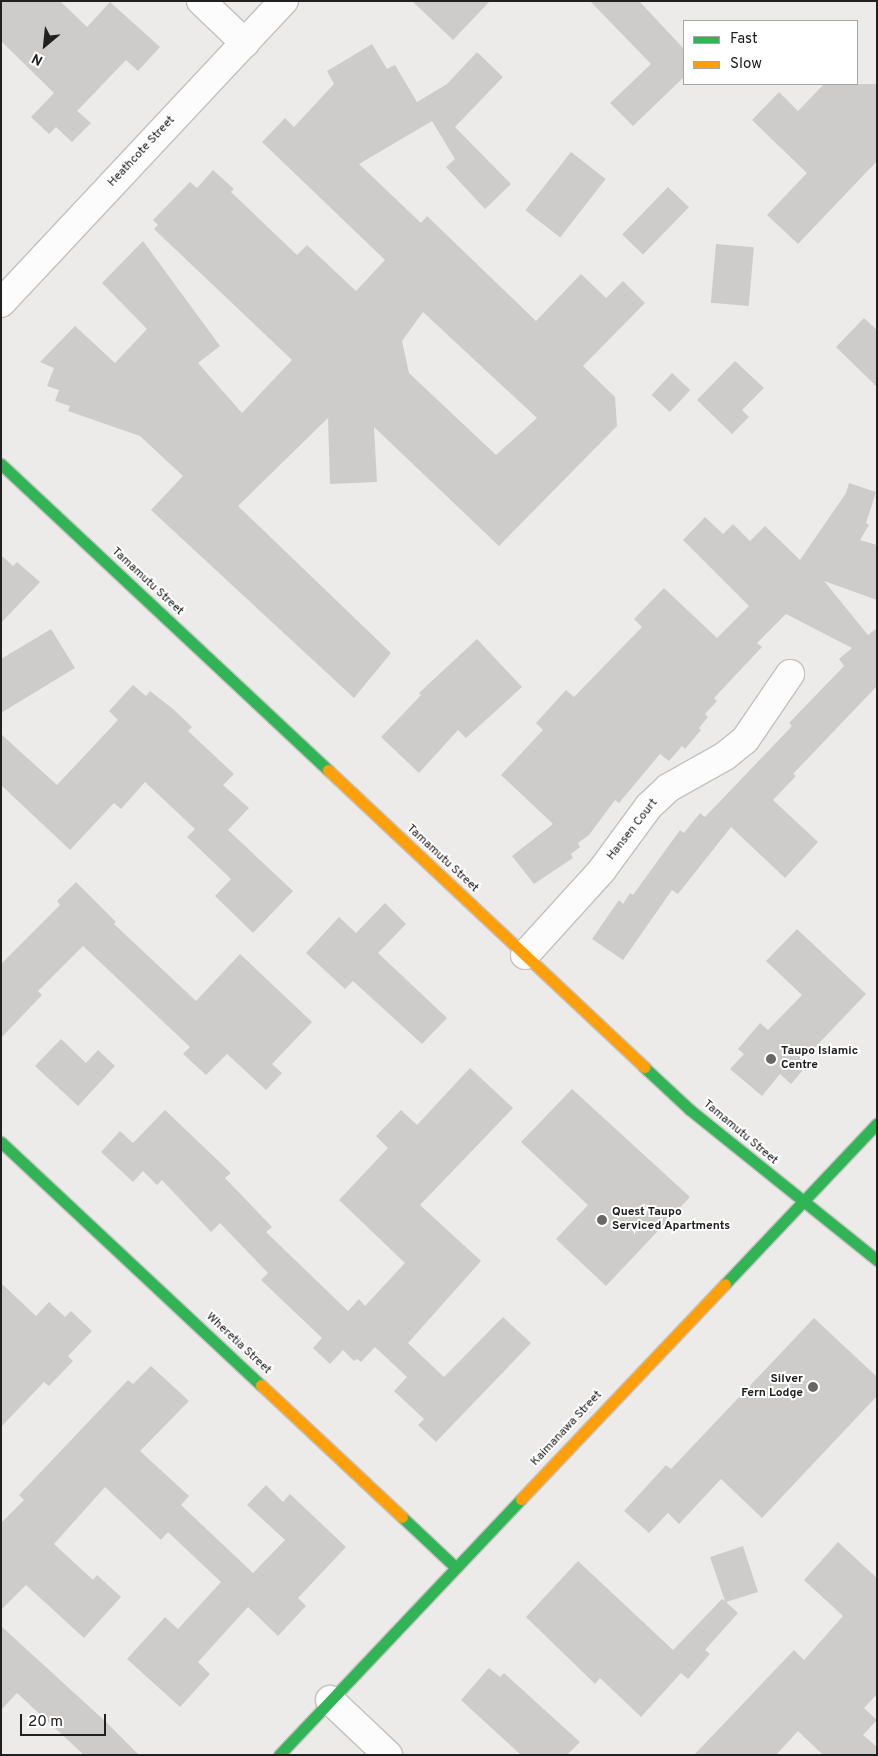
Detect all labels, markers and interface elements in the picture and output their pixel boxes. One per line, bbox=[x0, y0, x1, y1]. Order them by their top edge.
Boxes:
north arrow bbox=[20, 20, 70, 70]
legend bbox=[683, 20, 858, 85]
text: Fast bbox=[730, 30, 758, 49]
text: N bbox=[29, 49, 46, 69]
text: Slow bbox=[730, 55, 762, 74]
street label: Heathcote Street bbox=[106, 114, 178, 190]
street label: Tamamutu Street bbox=[108, 545, 186, 619]
street label: Hansen Court bbox=[605, 797, 661, 863]
street label: Tamamutu Street bbox=[403, 822, 481, 896]
place label: Taupo Islamic Centre bbox=[781, 1045, 858, 1073]
marker: Taupo Islamic Centre bbox=[765, 1053, 777, 1065]
street label: Tamamutu Street bbox=[700, 1098, 780, 1168]
place label: Quest Taupo Serviced Apartments bbox=[612, 1206, 731, 1234]
marker: Quest Taupo Serviced Apartments bbox=[596, 1214, 608, 1226]
street label: Wheretia Street bbox=[202, 1310, 274, 1378]
place label: Silver Fern Lodge bbox=[741, 1373, 803, 1401]
marker: Silver Fern Lodge bbox=[807, 1381, 819, 1393]
street label: Kaimanawa Street bbox=[529, 1388, 605, 1470]
scale bar bbox=[22, 1704, 109, 1736]
text: 20 m bbox=[28, 1713, 63, 1732]

